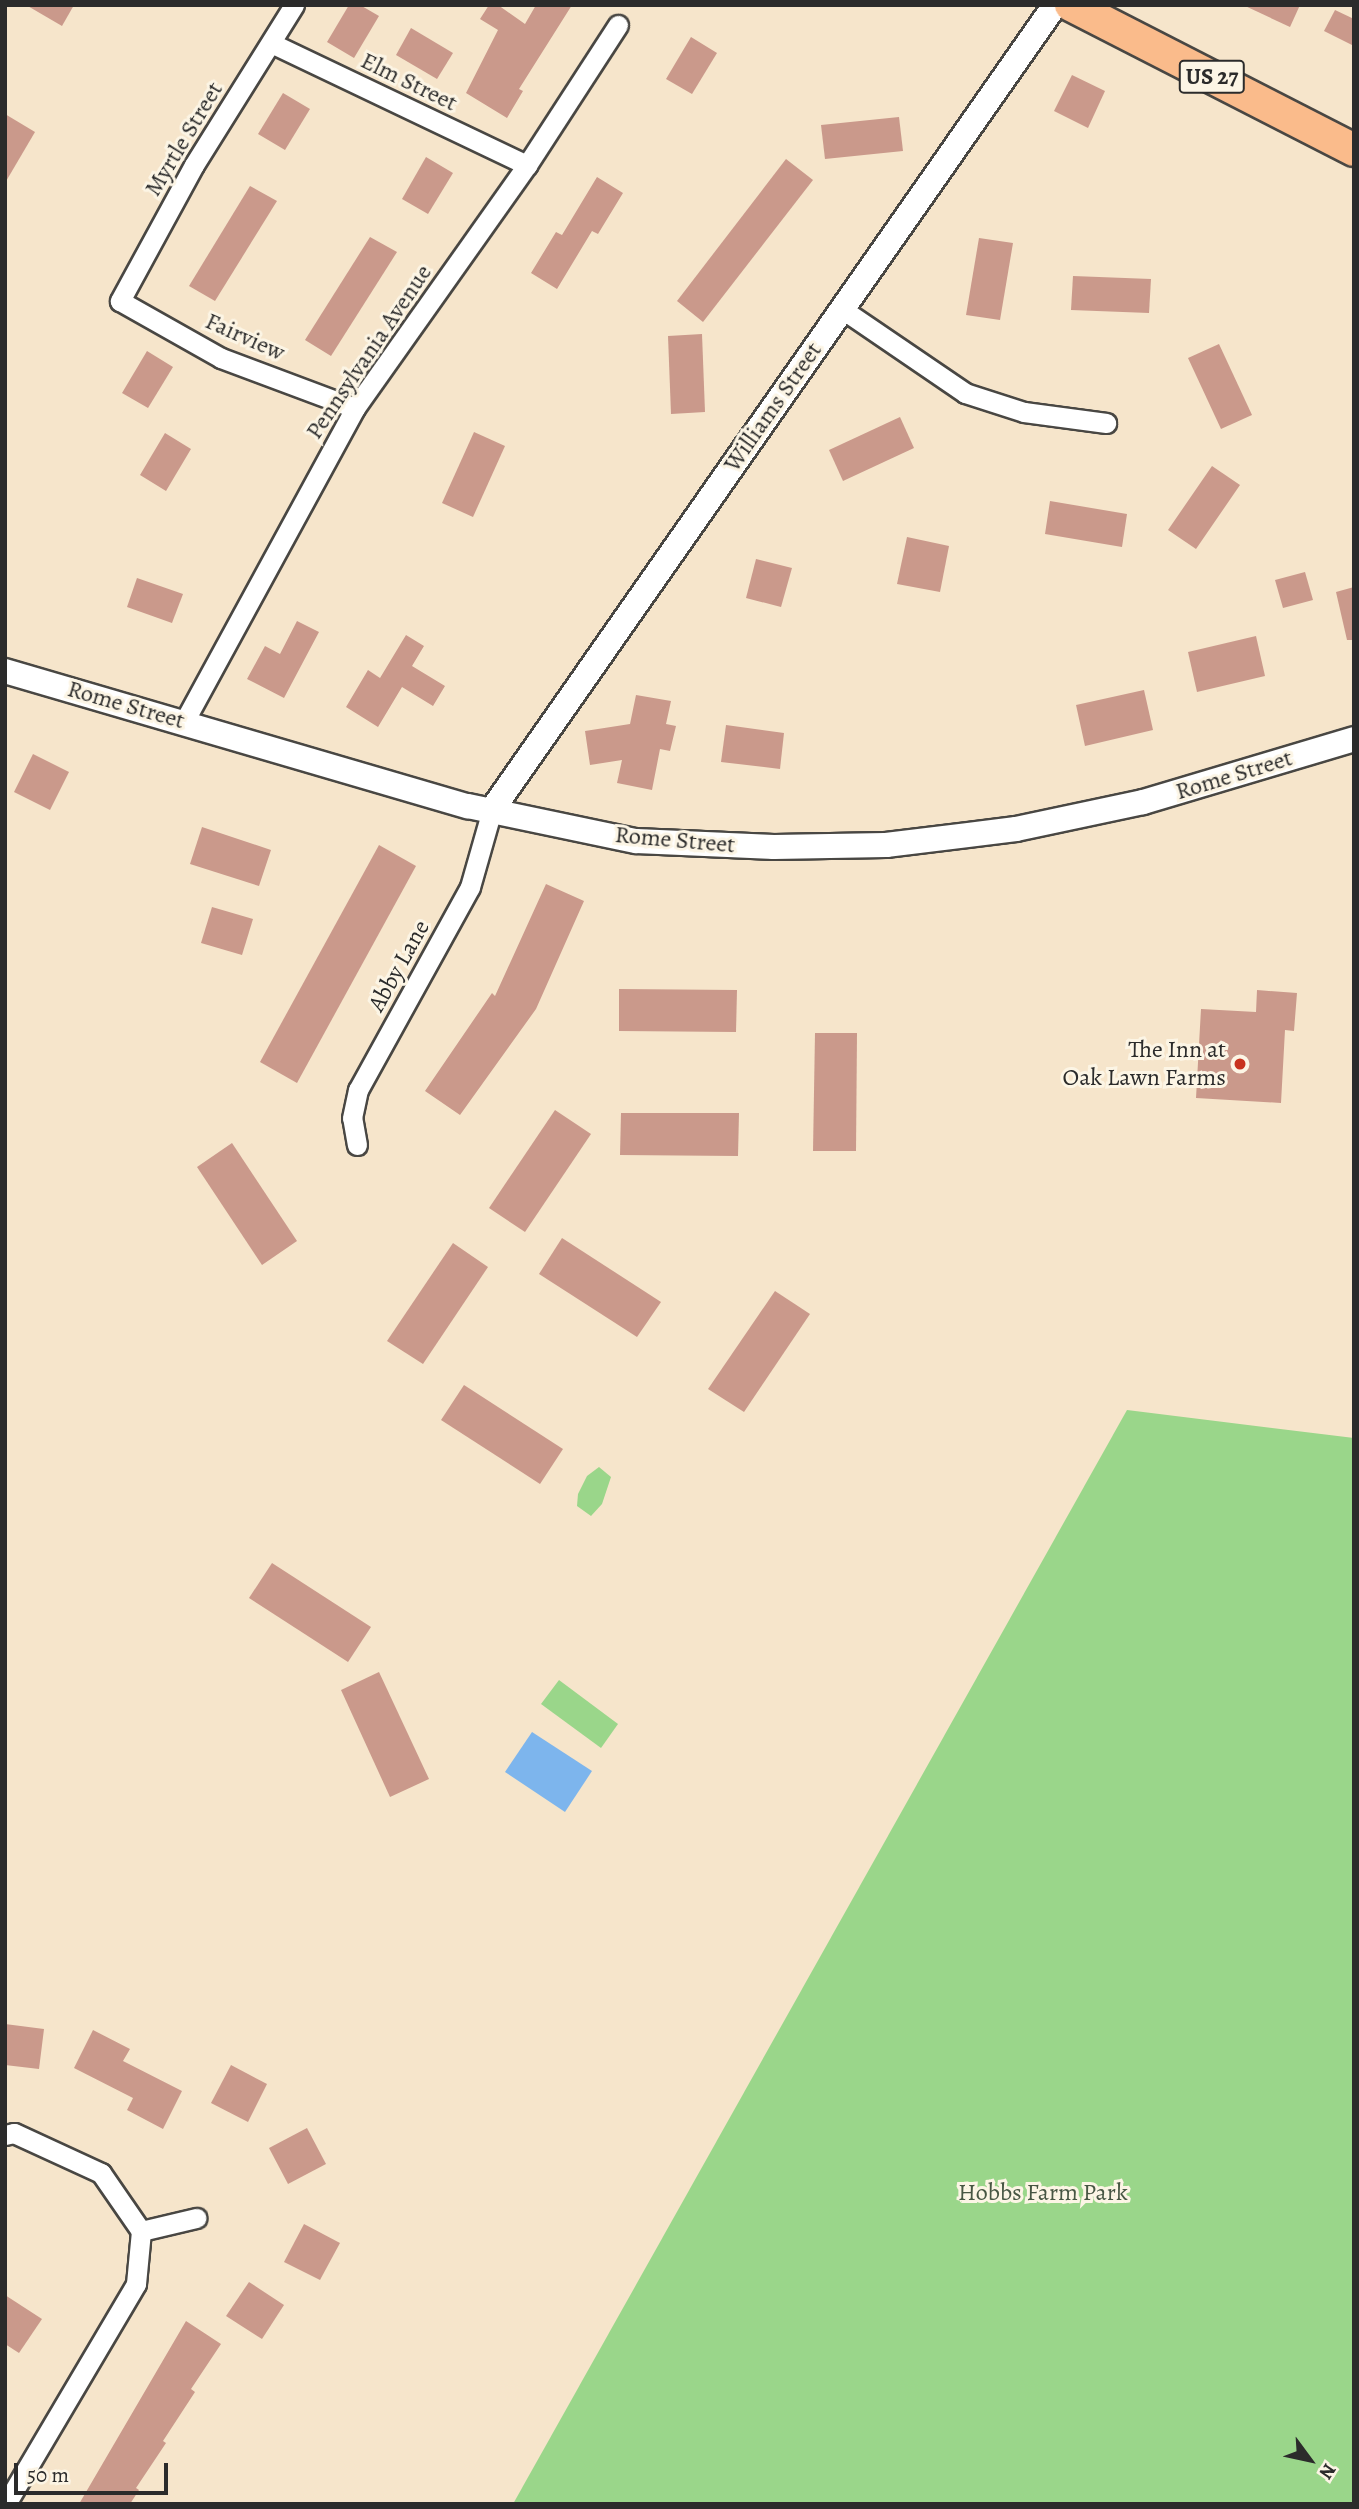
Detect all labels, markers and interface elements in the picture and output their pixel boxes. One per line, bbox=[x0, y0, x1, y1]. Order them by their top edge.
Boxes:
street label: Elm Street bbox=[356, 46, 462, 118]
road number: US 27 bbox=[1179, 58, 1245, 96]
street label: Myrtle Street bbox=[139, 77, 229, 201]
street label: Pennsylvania Avenue bbox=[300, 259, 438, 445]
street label: Fairview bbox=[201, 307, 289, 367]
street label: Williams Street bbox=[718, 337, 828, 477]
street label: Rome Street bbox=[64, 675, 188, 735]
street label: Rome Street bbox=[1172, 744, 1296, 806]
street label: Rome Street bbox=[614, 820, 736, 860]
street label: Abby Lane bbox=[362, 915, 436, 1017]
place label: The Inn at Oak Lawn Farms bbox=[1063, 1036, 1226, 1092]
marker: The Inn at Oak Lawn Farms bbox=[1232, 1056, 1248, 1072]
park label: Hobbs Farm Park bbox=[958, 2179, 1128, 2207]
north arrow bbox=[1275, 2425, 1345, 2495]
scale bar bbox=[18, 2450, 172, 2494]
text: N bbox=[1313, 2459, 1342, 2484]
text: 50 m bbox=[27, 2461, 69, 2489]

